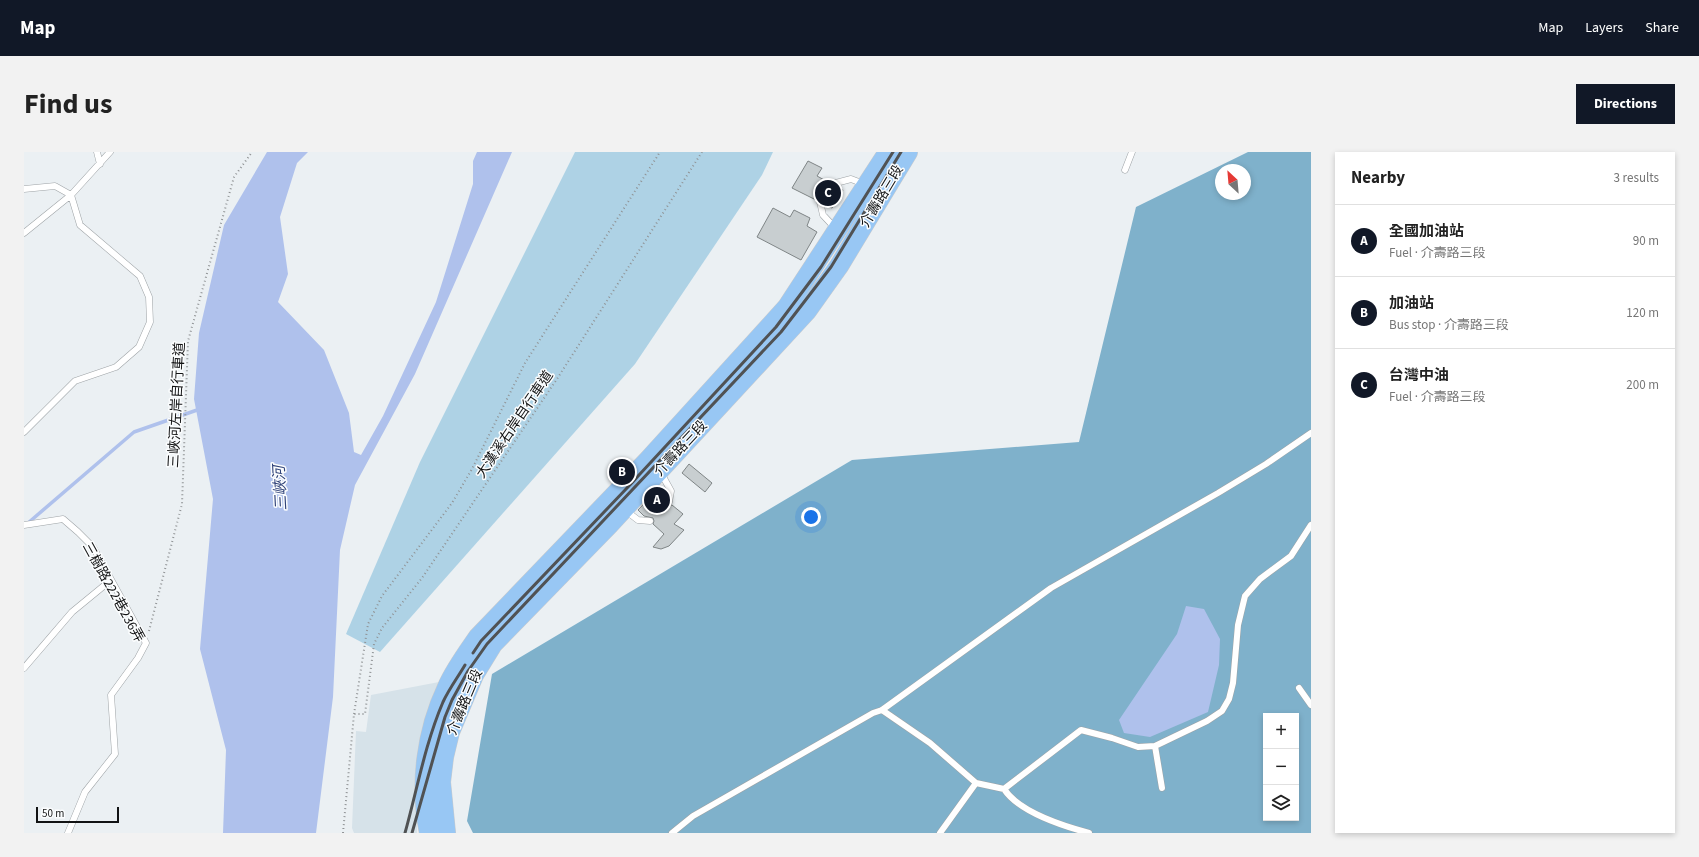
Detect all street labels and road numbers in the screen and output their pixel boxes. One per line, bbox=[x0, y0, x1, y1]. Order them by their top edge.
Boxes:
street label: 介壽路三段 bbox=[855, 161, 908, 232]
street label: 三峽河左岸自行車道 bbox=[164, 342, 190, 468]
street label: 大漢溪右岸自行車道 bbox=[471, 367, 558, 482]
street label: 介壽路三段 bbox=[650, 416, 712, 481]
street label: 三樹路222巷236弄 bbox=[77, 539, 149, 646]
street label: 介壽路三段 bbox=[442, 666, 488, 739]

